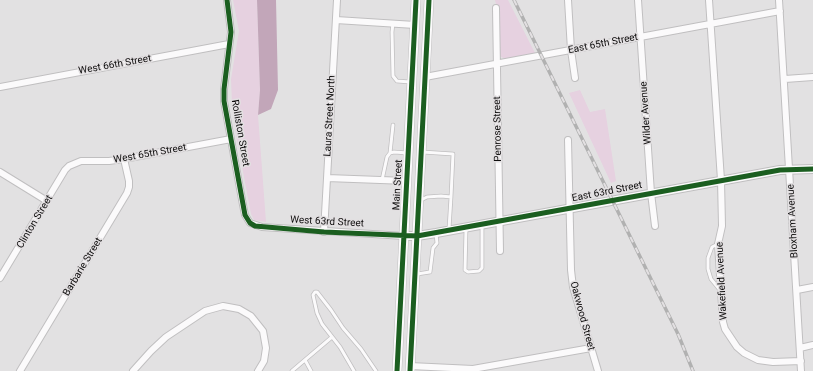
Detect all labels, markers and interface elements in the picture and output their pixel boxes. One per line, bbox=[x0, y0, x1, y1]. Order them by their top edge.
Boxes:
street label: East 65th Street bbox=[567, 31, 639, 57]
street label: West 66th Street bbox=[78, 53, 152, 77]
street label: Laura Street North bbox=[322, 75, 338, 157]
street label: Wilder Avenue bbox=[638, 81, 654, 145]
street label: Penrose Street bbox=[491, 96, 505, 162]
street label: Rolliston Street bbox=[228, 99, 252, 167]
street label: West 65th Street bbox=[113, 142, 187, 166]
street label: Main Street bbox=[391, 159, 405, 211]
street label: East 63rd Street bbox=[571, 179, 643, 205]
street label: Bloxham Avenue bbox=[785, 184, 801, 258]
street label: Clinton Street bbox=[14, 193, 56, 251]
street label: West 63rd Street bbox=[290, 214, 364, 230]
street label: Barbarie Street bbox=[61, 236, 105, 298]
street label: Wakefield Avenue bbox=[714, 241, 730, 321]
street label: Oakwood Street bbox=[567, 280, 597, 352]

